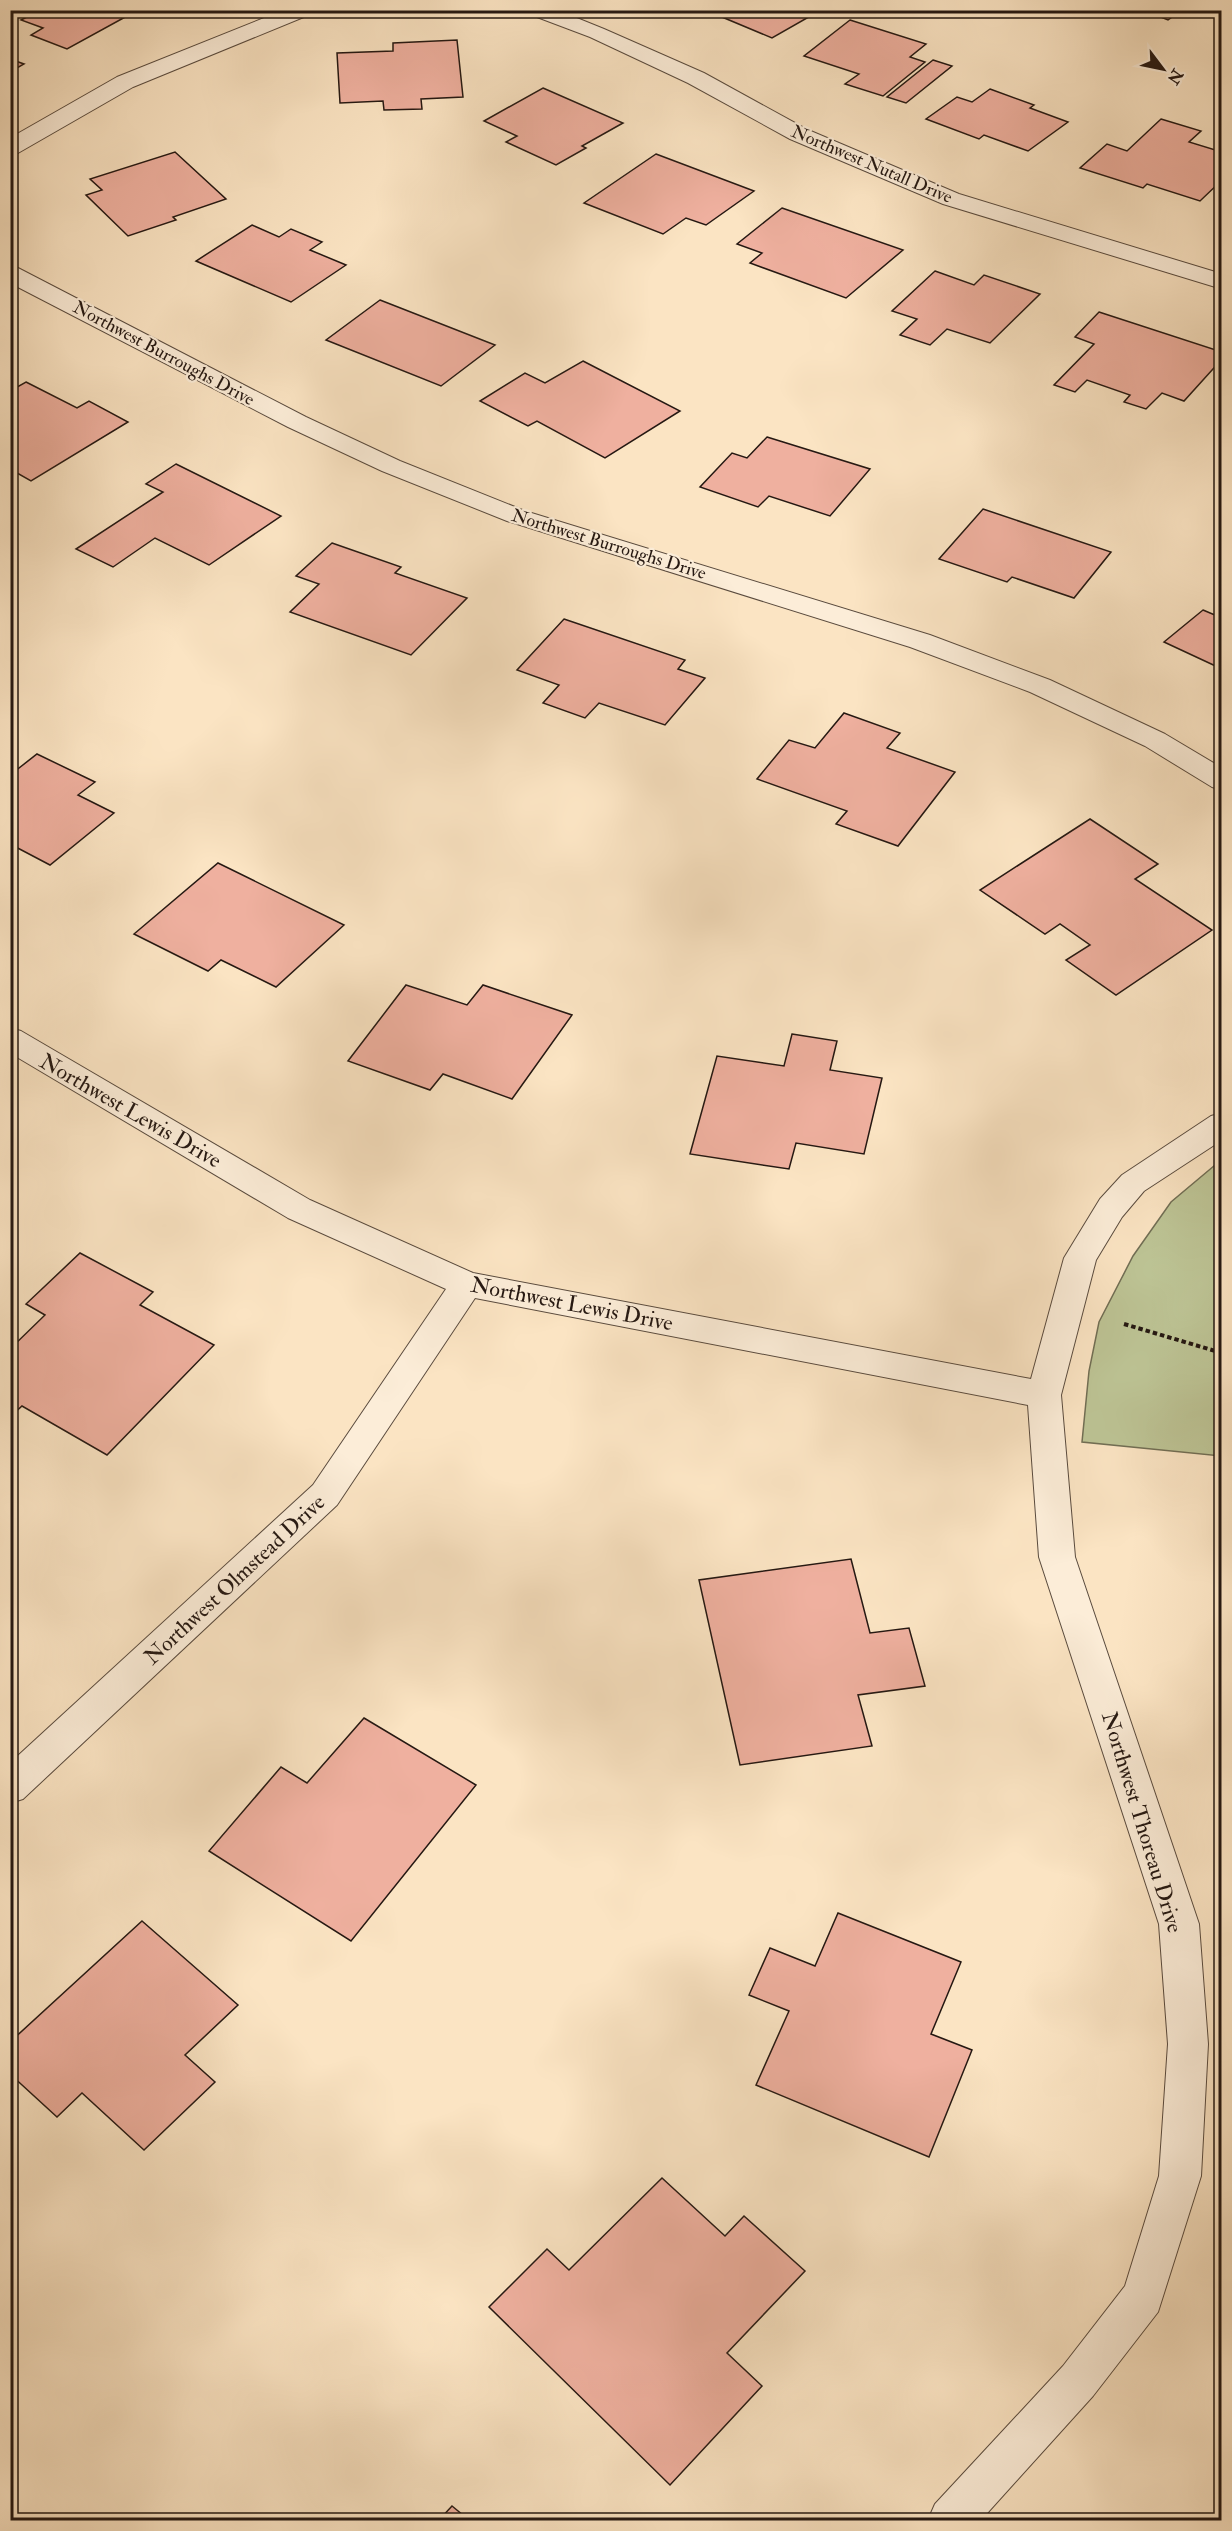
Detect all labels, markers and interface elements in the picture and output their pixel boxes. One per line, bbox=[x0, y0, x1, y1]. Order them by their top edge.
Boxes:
north arrow bbox=[1133, 39, 1193, 99]
text: N bbox=[1162, 64, 1188, 88]
street label: Northwest Nutall Drive bbox=[788, 120, 956, 209]
street label: Northwest Burroughs Drive bbox=[69, 296, 259, 411]
street label: Northwest Burroughs Drive bbox=[509, 504, 709, 585]
street label: Northwest Lewis Drive bbox=[35, 1047, 226, 1174]
street label: Northwest Lewis Drive bbox=[468, 1271, 675, 1337]
street label: Northwest Olmstead Drive bbox=[138, 1488, 331, 1671]
street label: Northwest Thoreau Drive bbox=[1095, 1708, 1189, 1936]

